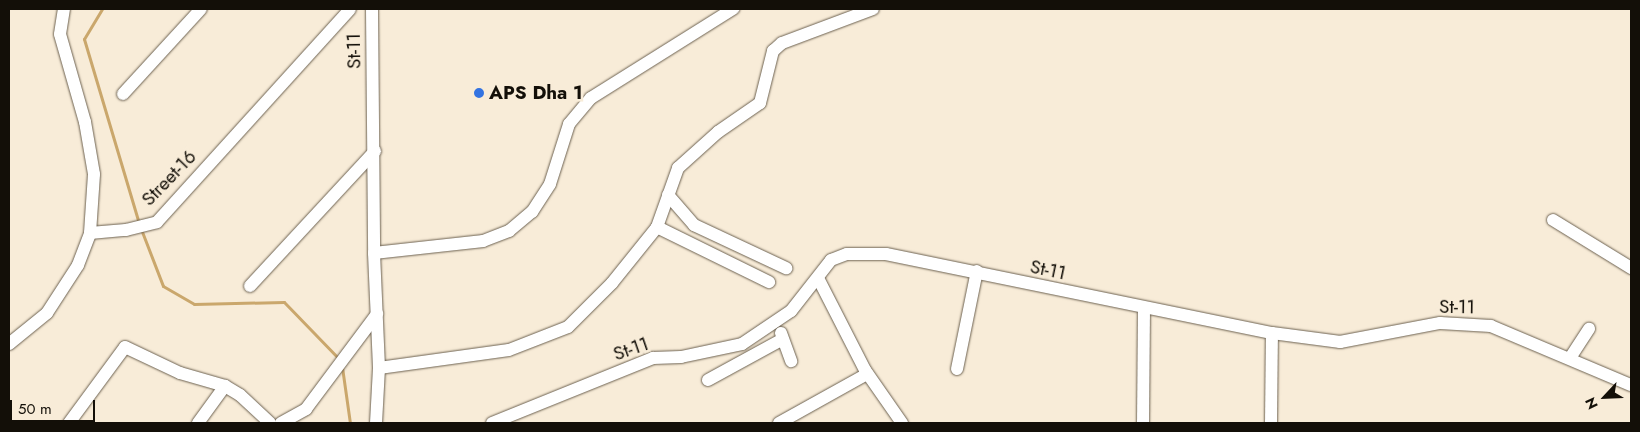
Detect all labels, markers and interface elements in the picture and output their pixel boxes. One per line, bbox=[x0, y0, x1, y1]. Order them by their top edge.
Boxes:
street label: St-11 bbox=[342, 33, 366, 69]
place label: APS Dha 1 bbox=[489, 82, 583, 104]
marker: APS Dha 1 bbox=[473, 87, 485, 99]
street label: Street-16 bbox=[137, 145, 201, 211]
street label: St-11 bbox=[1028, 255, 1068, 285]
street label: St-11 bbox=[1439, 295, 1475, 319]
street label: St-11 bbox=[610, 332, 652, 366]
north arrow bbox=[1580, 372, 1630, 422]
scale bar bbox=[12, 390, 98, 422]
text: N bbox=[1580, 394, 1603, 413]
text: 50 m bbox=[18, 398, 52, 420]

